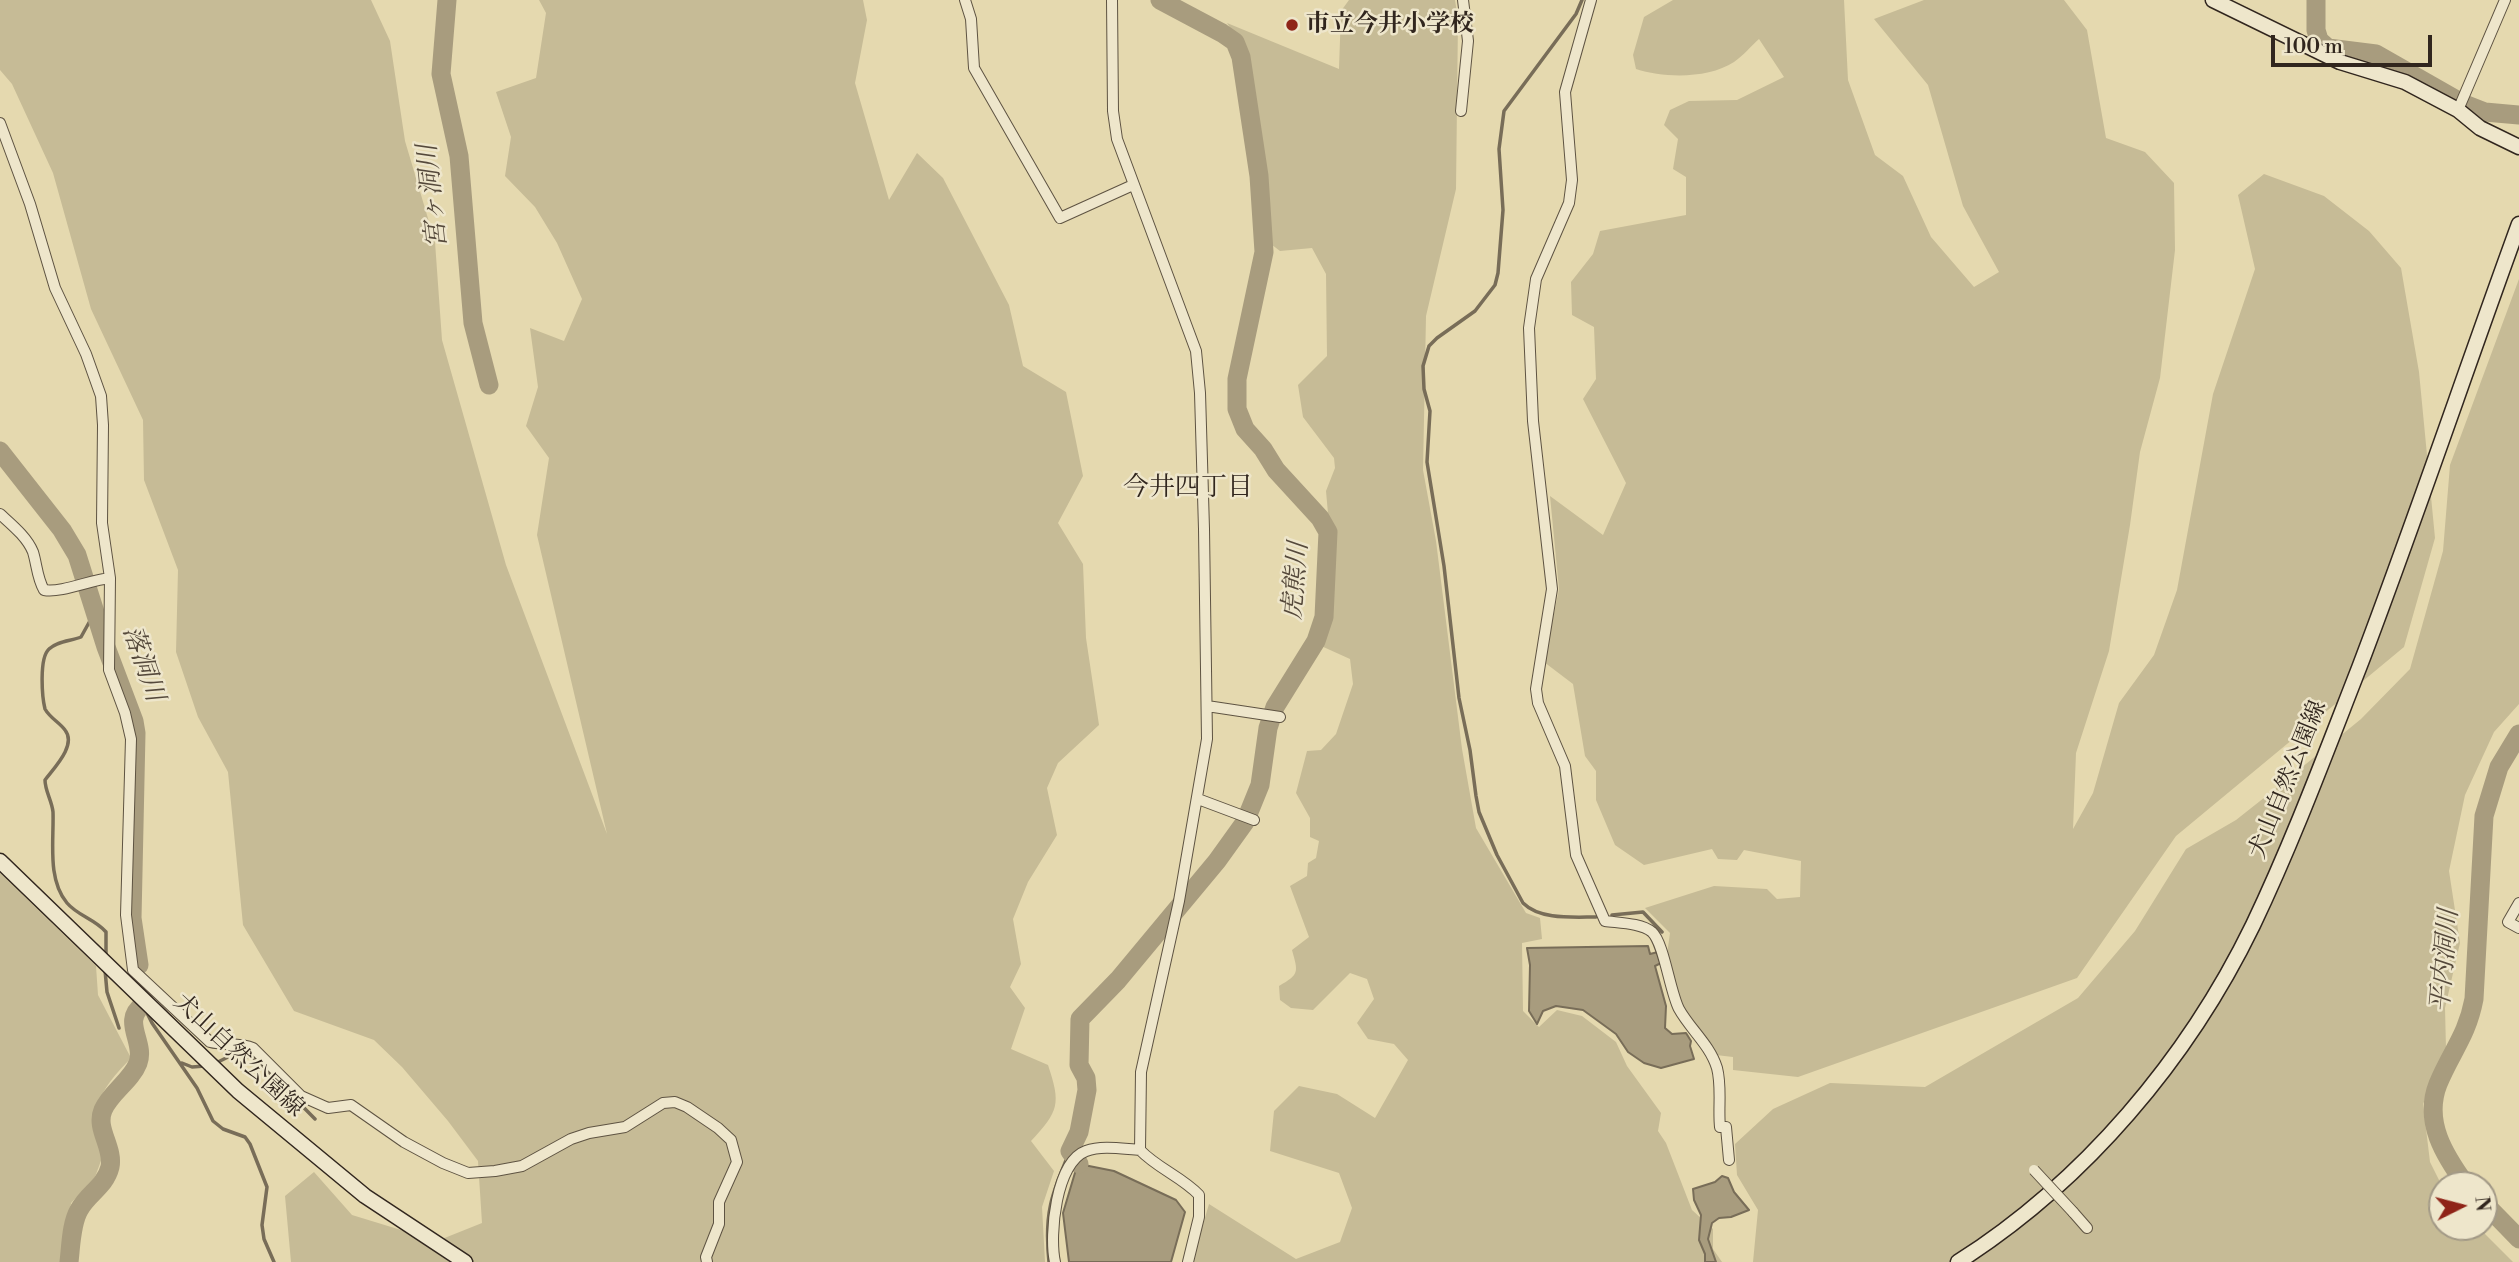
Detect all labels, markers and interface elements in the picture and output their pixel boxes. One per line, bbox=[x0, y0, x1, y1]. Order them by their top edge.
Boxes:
place label: 市立今井小学校 bbox=[1306, 11, 1474, 39]
marker: 市立今井小学校 bbox=[1284, 17, 1300, 33]
scale bar bbox=[2274, 21, 2435, 65]
text: 100 m bbox=[2284, 34, 2343, 60]
water label: 宮ヶ洞川 bbox=[413, 143, 455, 249]
district label: 今井四丁目 bbox=[1123, 473, 1253, 505]
water label: 虎熊川 bbox=[1278, 541, 1316, 621]
water label: 落洞川 bbox=[115, 622, 169, 706]
street label: 犬山自然公園線 bbox=[2244, 697, 2334, 863]
water label: 平内洞川 bbox=[2426, 908, 2466, 1014]
street label: 犬山自然公園線 bbox=[167, 988, 309, 1124]
north arrow bbox=[2428, 1171, 2498, 1241]
text: N bbox=[2469, 1195, 2495, 1213]

